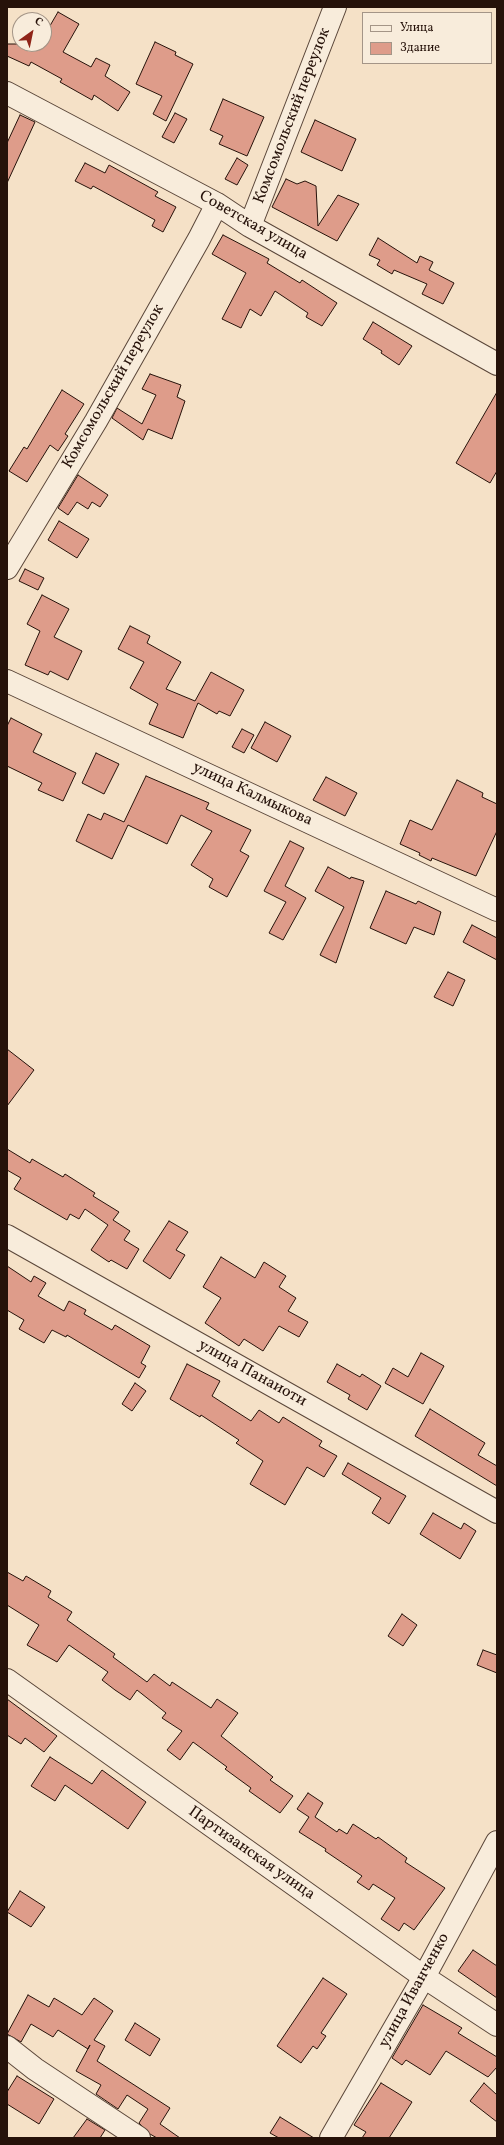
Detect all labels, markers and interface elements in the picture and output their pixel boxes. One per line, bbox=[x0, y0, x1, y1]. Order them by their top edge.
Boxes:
north arrow bbox=[12, 12, 52, 52]
legend bbox=[362, 12, 492, 64]
text: С bbox=[31, 14, 45, 31]
text: Улица bbox=[400, 20, 433, 36]
street label: Комсомольский переулок bbox=[251, 25, 335, 207]
text: Здание bbox=[400, 40, 440, 56]
street label: Советская улица bbox=[195, 187, 311, 265]
street label: Комсомольский переулок bbox=[59, 301, 169, 473]
street label: улица Калмыкова bbox=[189, 759, 315, 831]
street label: улица Панаиоти bbox=[194, 1336, 310, 1412]
street label: Партизанская улица bbox=[184, 1803, 318, 1905]
street label: улица Иванченко bbox=[375, 1930, 455, 2052]

